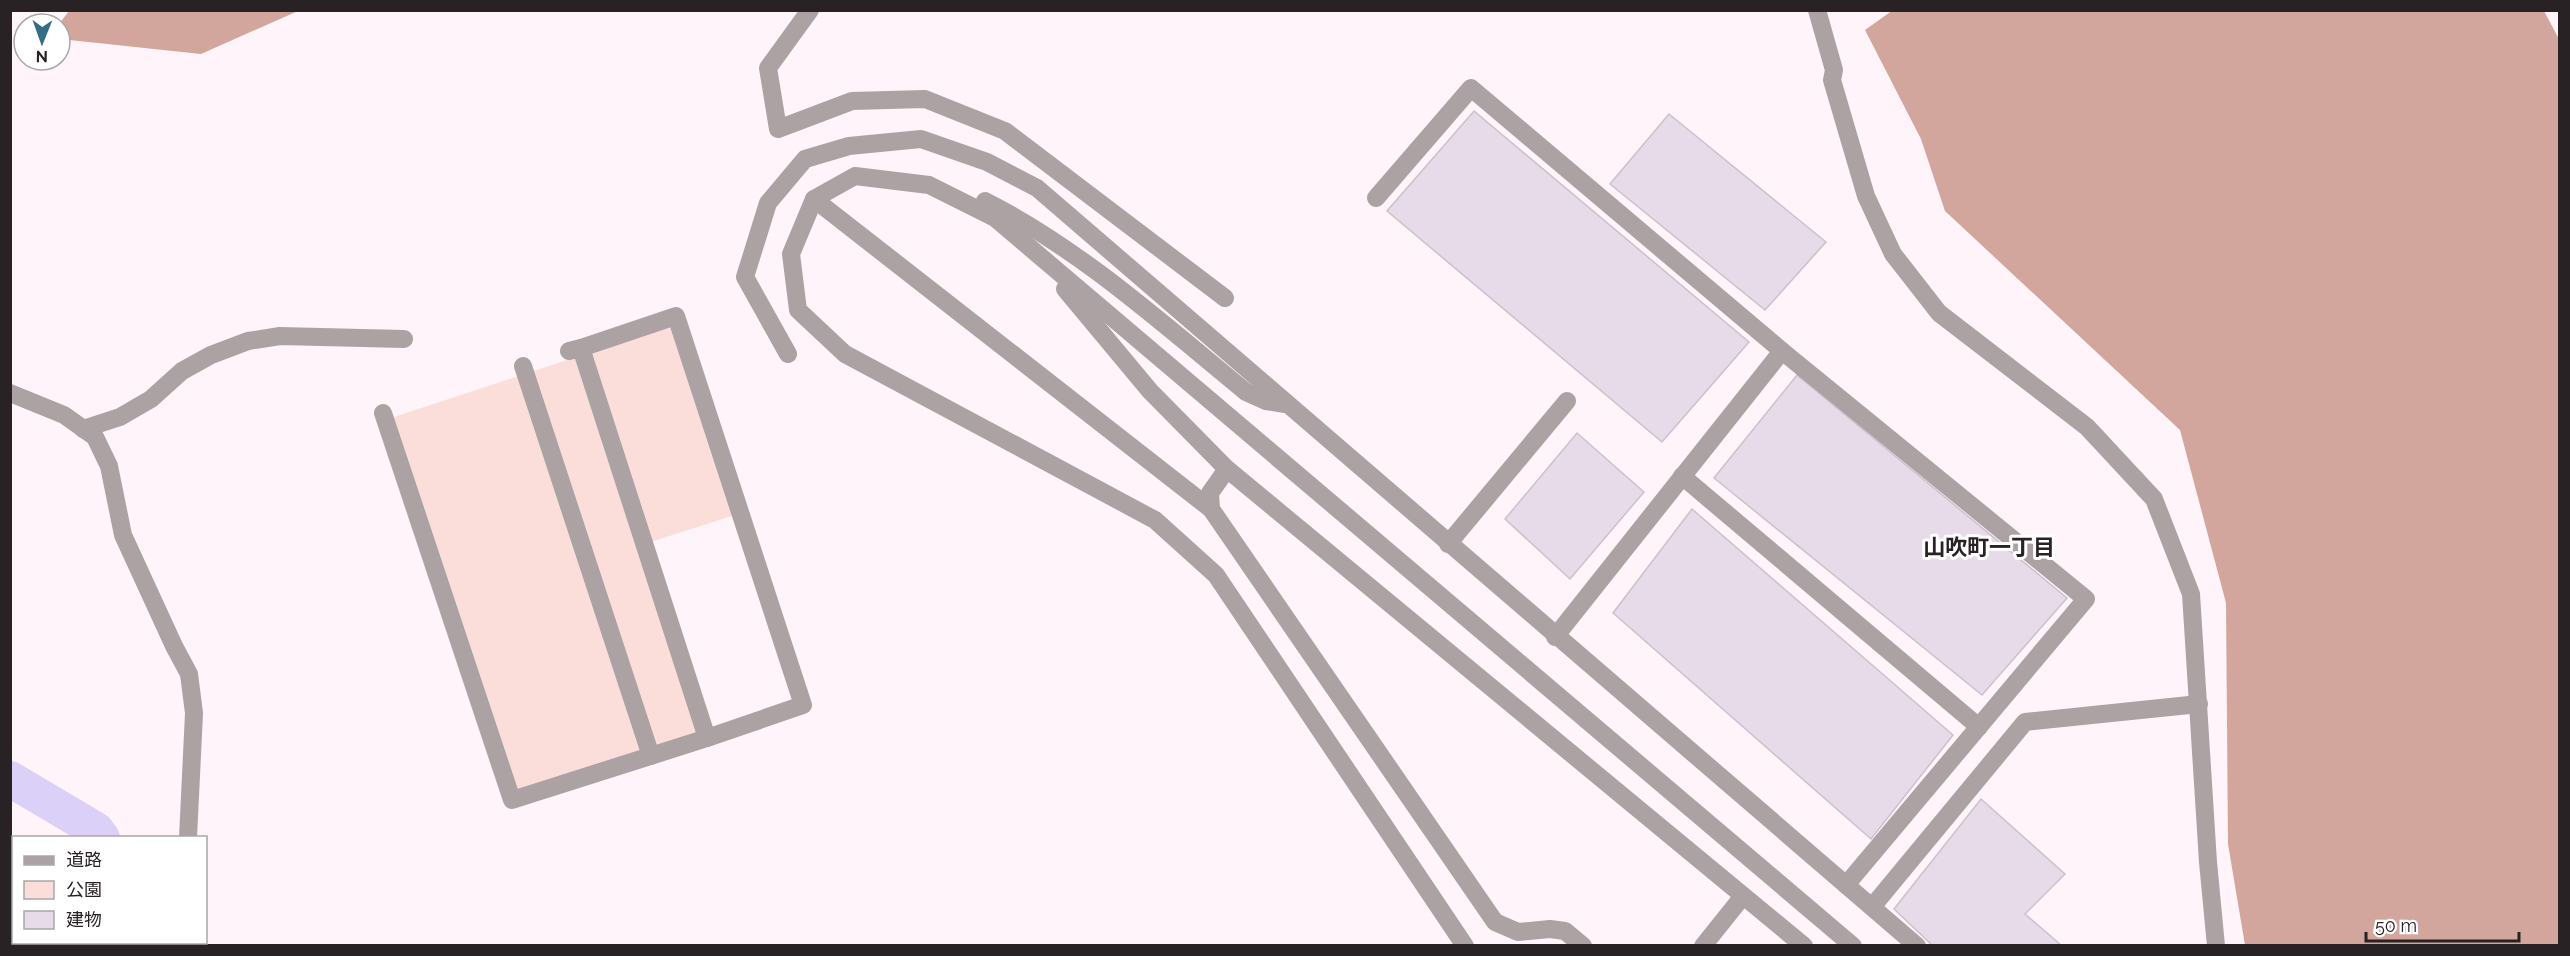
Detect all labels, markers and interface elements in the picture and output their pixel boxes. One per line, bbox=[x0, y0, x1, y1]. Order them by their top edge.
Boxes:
north arrow bbox=[12, 12, 72, 72]
text: N bbox=[35, 47, 48, 66]
district label: 山吹町一丁目 bbox=[1923, 534, 2055, 560]
legend bbox=[12, 836, 207, 944]
text: 道路 bbox=[66, 849, 102, 870]
text: 公園 bbox=[66, 879, 102, 900]
scale bar bbox=[2366, 905, 2519, 943]
text: 建物 bbox=[66, 909, 102, 930]
text: 50 m bbox=[2375, 915, 2417, 936]

